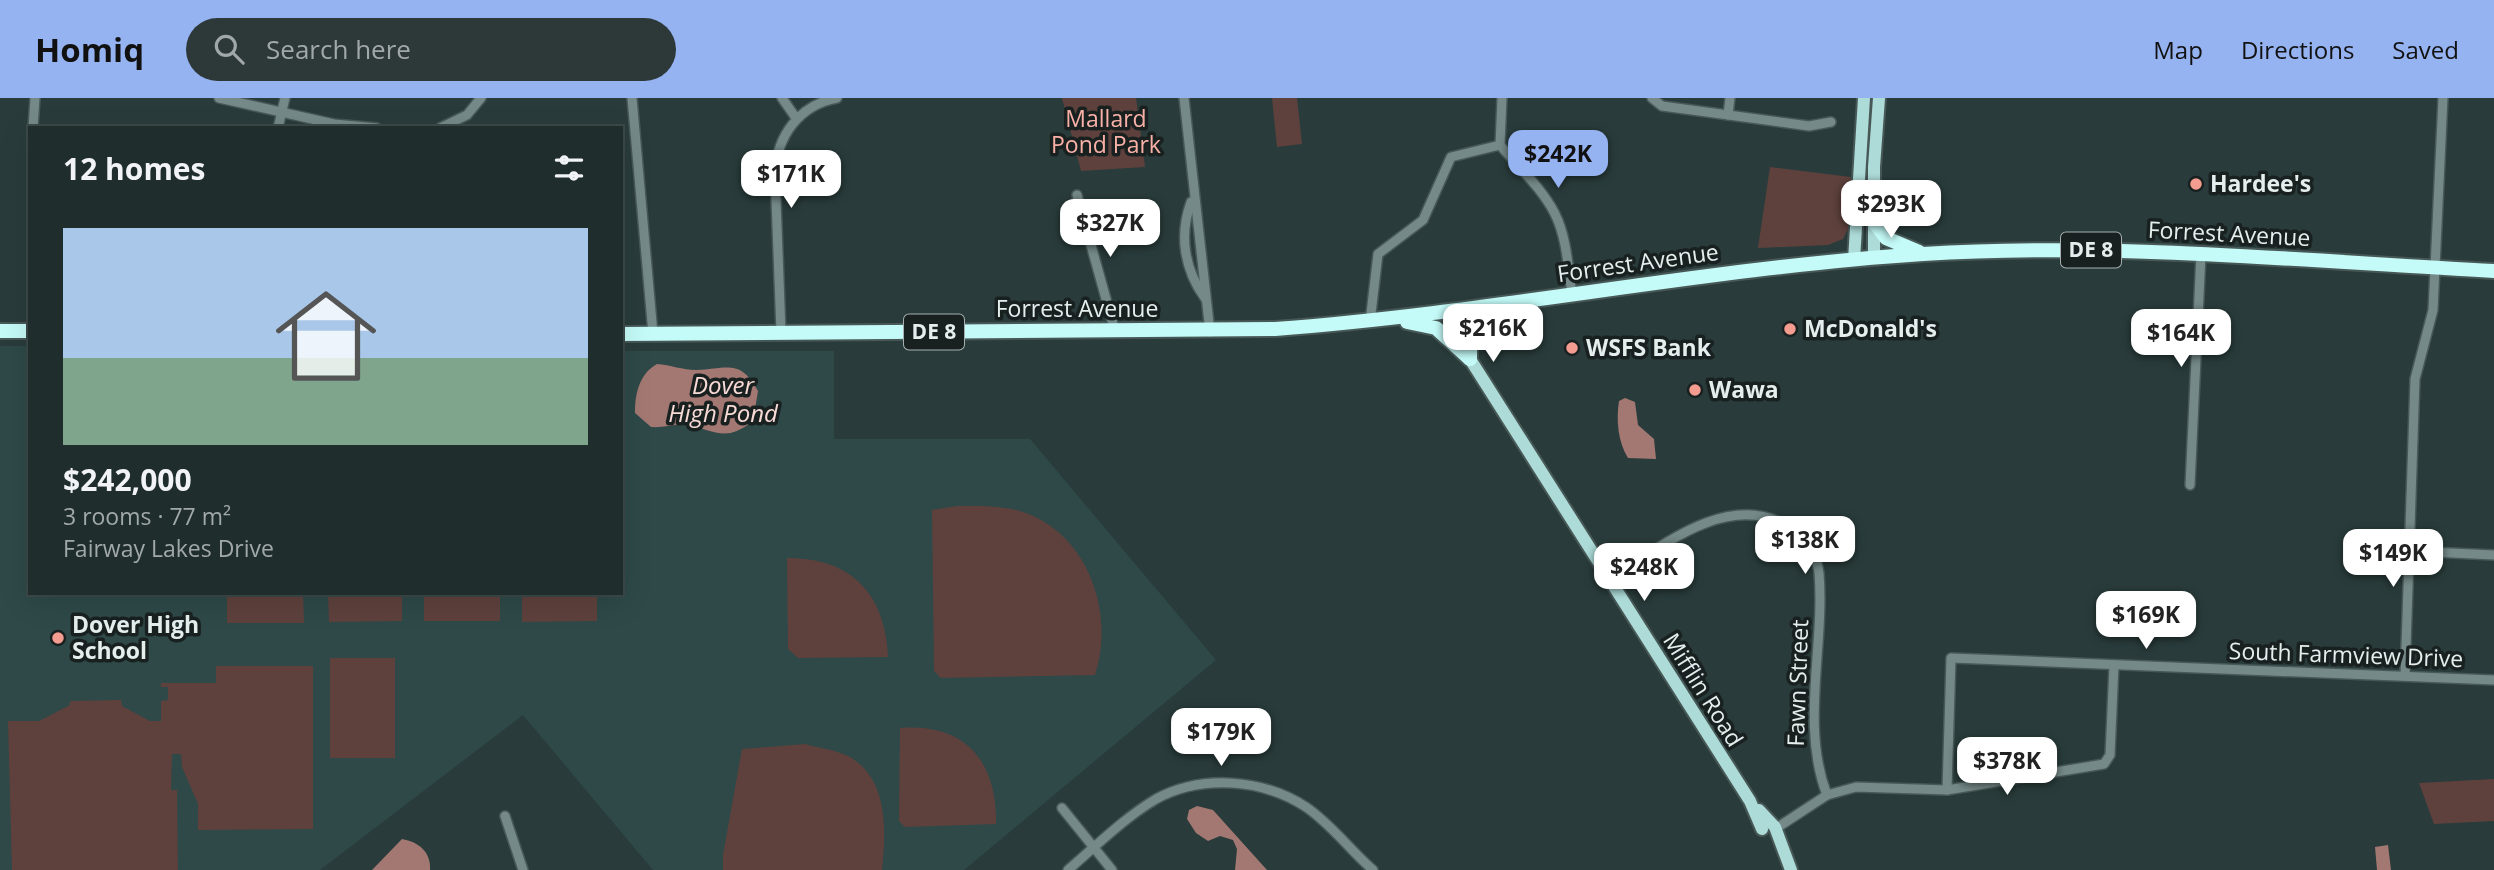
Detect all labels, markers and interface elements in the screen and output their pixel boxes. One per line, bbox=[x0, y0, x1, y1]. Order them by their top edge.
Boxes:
search box bbox=[186, 18, 676, 81]
text: Homiq bbox=[35, 27, 144, 72]
icon: search bbox=[210, 30, 248, 68]
text: Search here bbox=[266, 31, 411, 67]
text: Map bbox=[2153, 33, 2203, 66]
text: Directions bbox=[2241, 33, 2354, 66]
text: Saved bbox=[2392, 33, 2459, 66]
park label: Mallard Pond Park bbox=[1051, 102, 1161, 160]
pin: $242K bbox=[1509, 130, 1607, 190]
text: $242K bbox=[1524, 137, 1592, 169]
text: 12 homes bbox=[63, 148, 206, 189]
icon: filters bbox=[550, 149, 588, 187]
pin: $171K bbox=[742, 150, 840, 210]
text: $171K bbox=[757, 157, 825, 189]
place label: Hardee's bbox=[2210, 167, 2311, 199]
marker: Hardee's bbox=[2188, 176, 2204, 192]
pin: $293K bbox=[1842, 180, 1940, 240]
text: $293K bbox=[1857, 187, 1925, 219]
pin: $327K bbox=[1061, 200, 1159, 259]
text: $327K bbox=[1076, 206, 1144, 238]
street label: Forrest Avenue bbox=[2147, 213, 2311, 253]
road number: DE 8 bbox=[2061, 232, 2121, 268]
street label: Forrest Avenue bbox=[1555, 235, 1721, 289]
icon: home bbox=[263, 273, 389, 399]
street label: Forrest Avenue bbox=[996, 292, 1158, 324]
pin: $216K bbox=[1444, 304, 1542, 364]
pin: $164K bbox=[2132, 310, 2230, 369]
text: $216K bbox=[1459, 311, 1527, 343]
place label: McDonald's bbox=[1804, 312, 1937, 344]
road number: DE 8 bbox=[904, 314, 964, 350]
text: $164K bbox=[2147, 316, 2215, 348]
marker: McDonald's bbox=[1782, 321, 1798, 337]
place label: WSFS Bank bbox=[1586, 331, 1712, 363]
marker: WSFS Bank bbox=[1564, 340, 1580, 356]
water label: Dover High Pond bbox=[668, 368, 779, 429]
place label: Wawa bbox=[1709, 373, 1779, 405]
marker: Wawa bbox=[1687, 382, 1703, 398]
text: $242,000 bbox=[63, 459, 192, 500]
text: 3 rooms · 77 m² bbox=[63, 500, 231, 532]
pin: $138K bbox=[1756, 517, 1854, 576]
text: $138K bbox=[1771, 523, 1839, 555]
pin: $149K bbox=[2344, 530, 2442, 589]
text: Fairway Lakes Drive bbox=[63, 532, 274, 564]
text: $149K bbox=[2359, 536, 2427, 568]
pin: $248K bbox=[1595, 544, 1693, 603]
text: $248K bbox=[1610, 550, 1678, 582]
pin: $169K bbox=[2097, 592, 2195, 651]
text: $169K bbox=[2112, 598, 2180, 630]
place label: Dover High School bbox=[72, 608, 199, 666]
street label: Fawn Street bbox=[1779, 619, 1815, 747]
street label: Mifflin Road bbox=[1656, 626, 1751, 752]
marker: Dover High School bbox=[50, 630, 66, 646]
street label: South Farmview Drive bbox=[2228, 634, 2464, 674]
pin: $179K bbox=[1172, 708, 1270, 768]
text: $179K bbox=[1187, 715, 1255, 747]
pin: $378K bbox=[1958, 738, 2056, 797]
text: $378K bbox=[1973, 744, 2041, 776]

